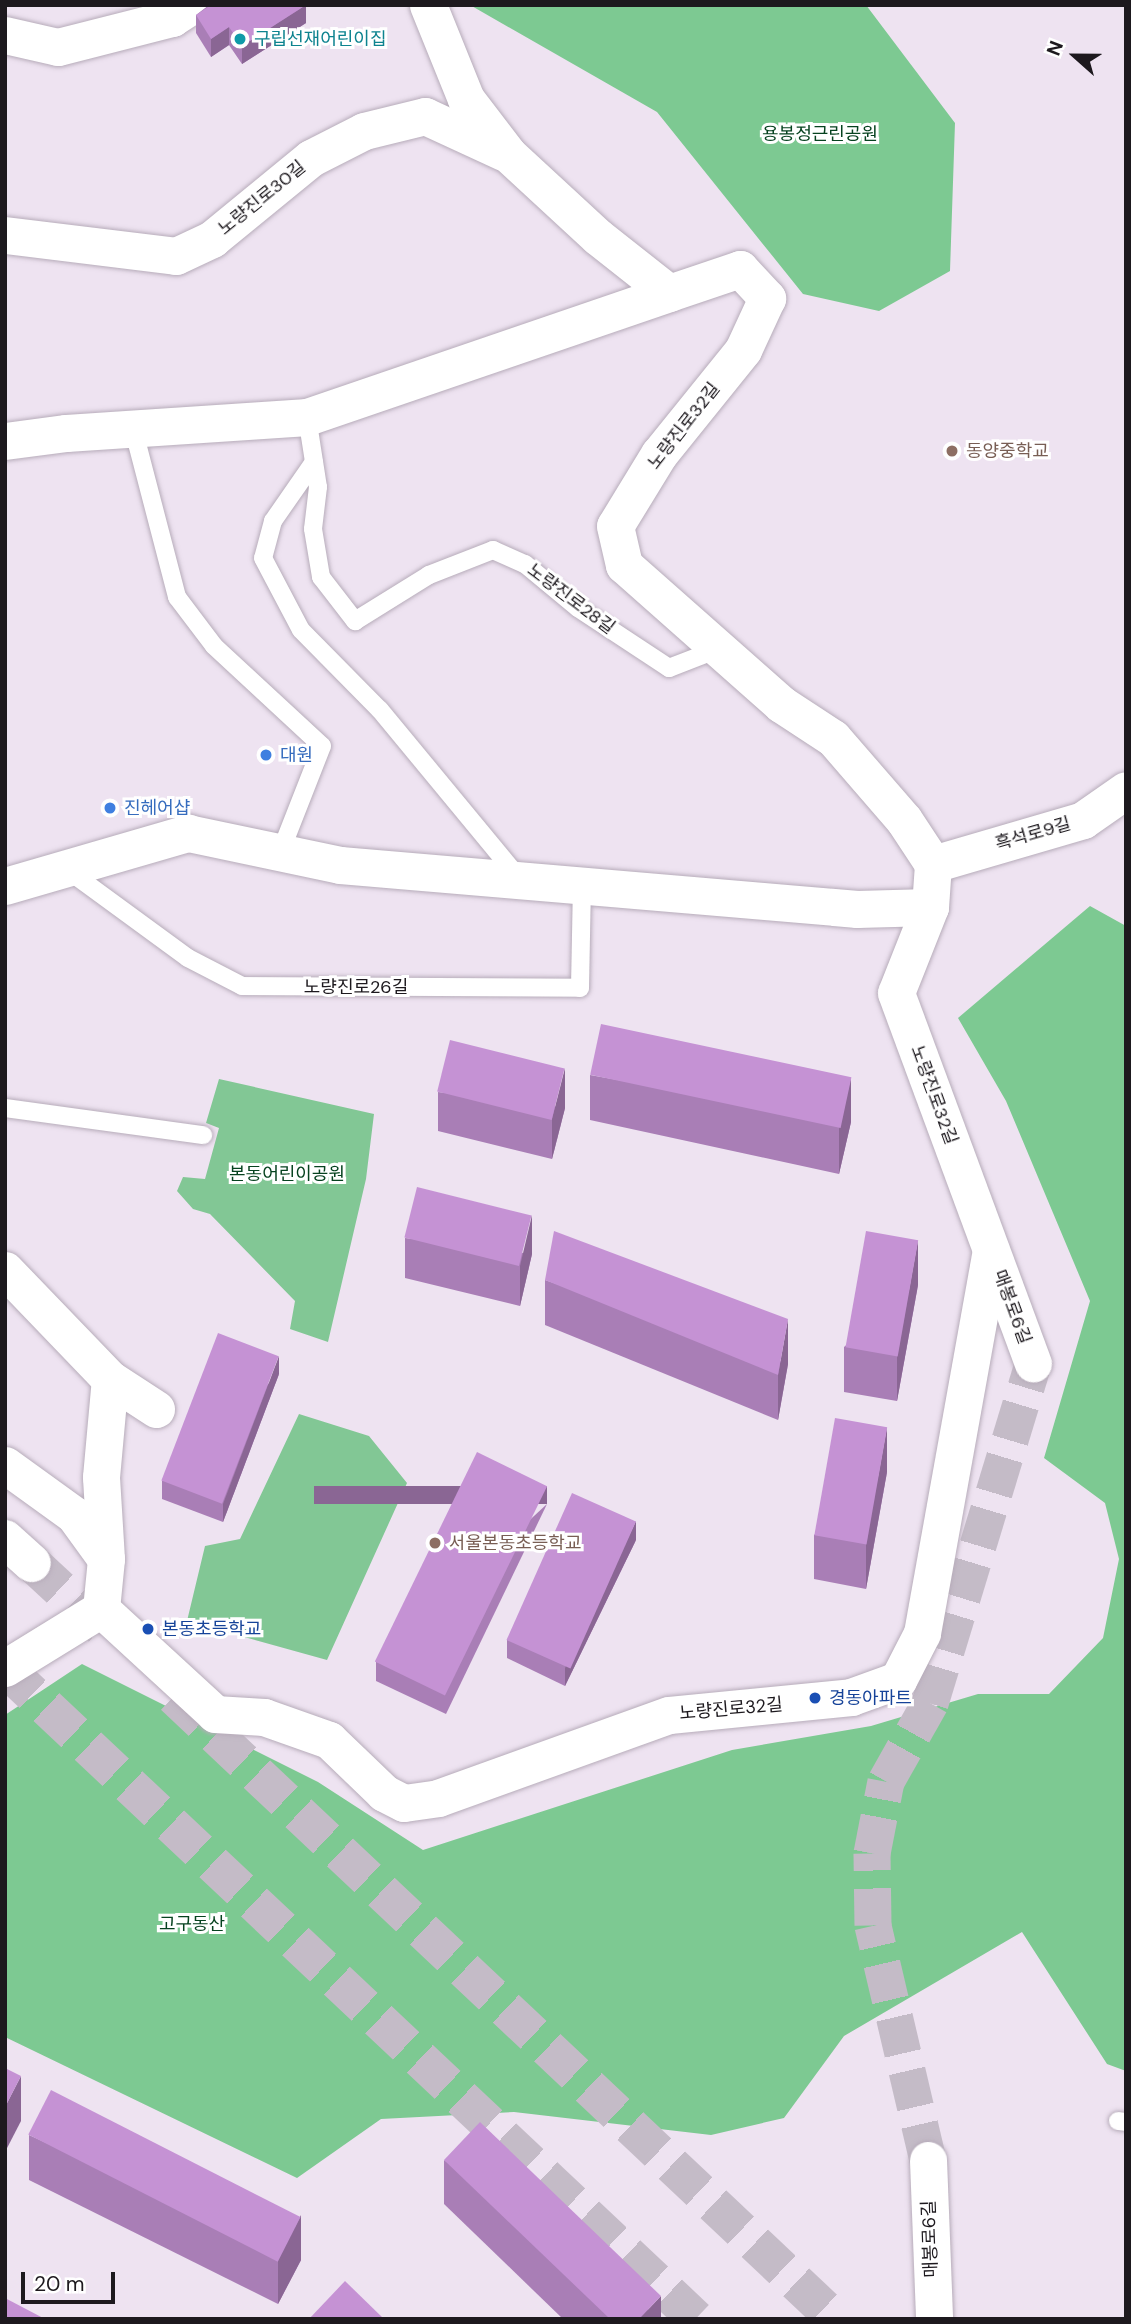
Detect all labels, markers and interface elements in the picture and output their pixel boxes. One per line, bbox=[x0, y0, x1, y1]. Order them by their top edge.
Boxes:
north arrow bbox=[1040, 21, 1110, 91]
place label: 구립선재어린이집 bbox=[254, 28, 386, 50]
marker: 구립선재어린이집 bbox=[232, 31, 248, 47]
text: N bbox=[1041, 37, 1069, 59]
park label: 용봉정근린공원 bbox=[762, 123, 878, 145]
street label: 노량진로30길 bbox=[214, 156, 310, 240]
street label: 노량진로32길 bbox=[644, 378, 724, 474]
place label: 동양중학교 bbox=[966, 440, 1049, 462]
marker: 동양중학교 bbox=[944, 443, 960, 459]
street label: 노량진로28길 bbox=[523, 559, 619, 639]
place label: 대원 bbox=[280, 744, 313, 766]
marker: 대원 bbox=[258, 747, 274, 763]
place label: 진헤어샵 bbox=[124, 797, 190, 819]
marker: 진헤어샵 bbox=[102, 800, 118, 816]
street label: 흑석로9길 bbox=[993, 813, 1073, 855]
street label: 노량진로26길 bbox=[304, 976, 408, 998]
street label: 노량진로32길 bbox=[906, 1043, 962, 1147]
park label: 본동어린이공원 bbox=[229, 1163, 345, 1185]
street label: 매봉로6길 bbox=[989, 1267, 1035, 1347]
place label: 서울본동초등학교 bbox=[449, 1532, 581, 1554]
marker: 서울본동초등학교 bbox=[427, 1535, 443, 1551]
place label: 본동초등학교 bbox=[162, 1618, 261, 1640]
marker: 본동초등학교 bbox=[140, 1621, 156, 1637]
place label: 경동아파트 bbox=[829, 1687, 912, 1709]
marker: 경동아파트 bbox=[807, 1690, 823, 1706]
street label: 노량진로32길 bbox=[678, 1694, 784, 1724]
park label: 고구동산 bbox=[159, 1913, 225, 1935]
street label: 매봉로6길 bbox=[918, 2200, 942, 2278]
scale bar bbox=[24, 2258, 119, 2302]
text: 20 m bbox=[34, 2270, 85, 2298]

